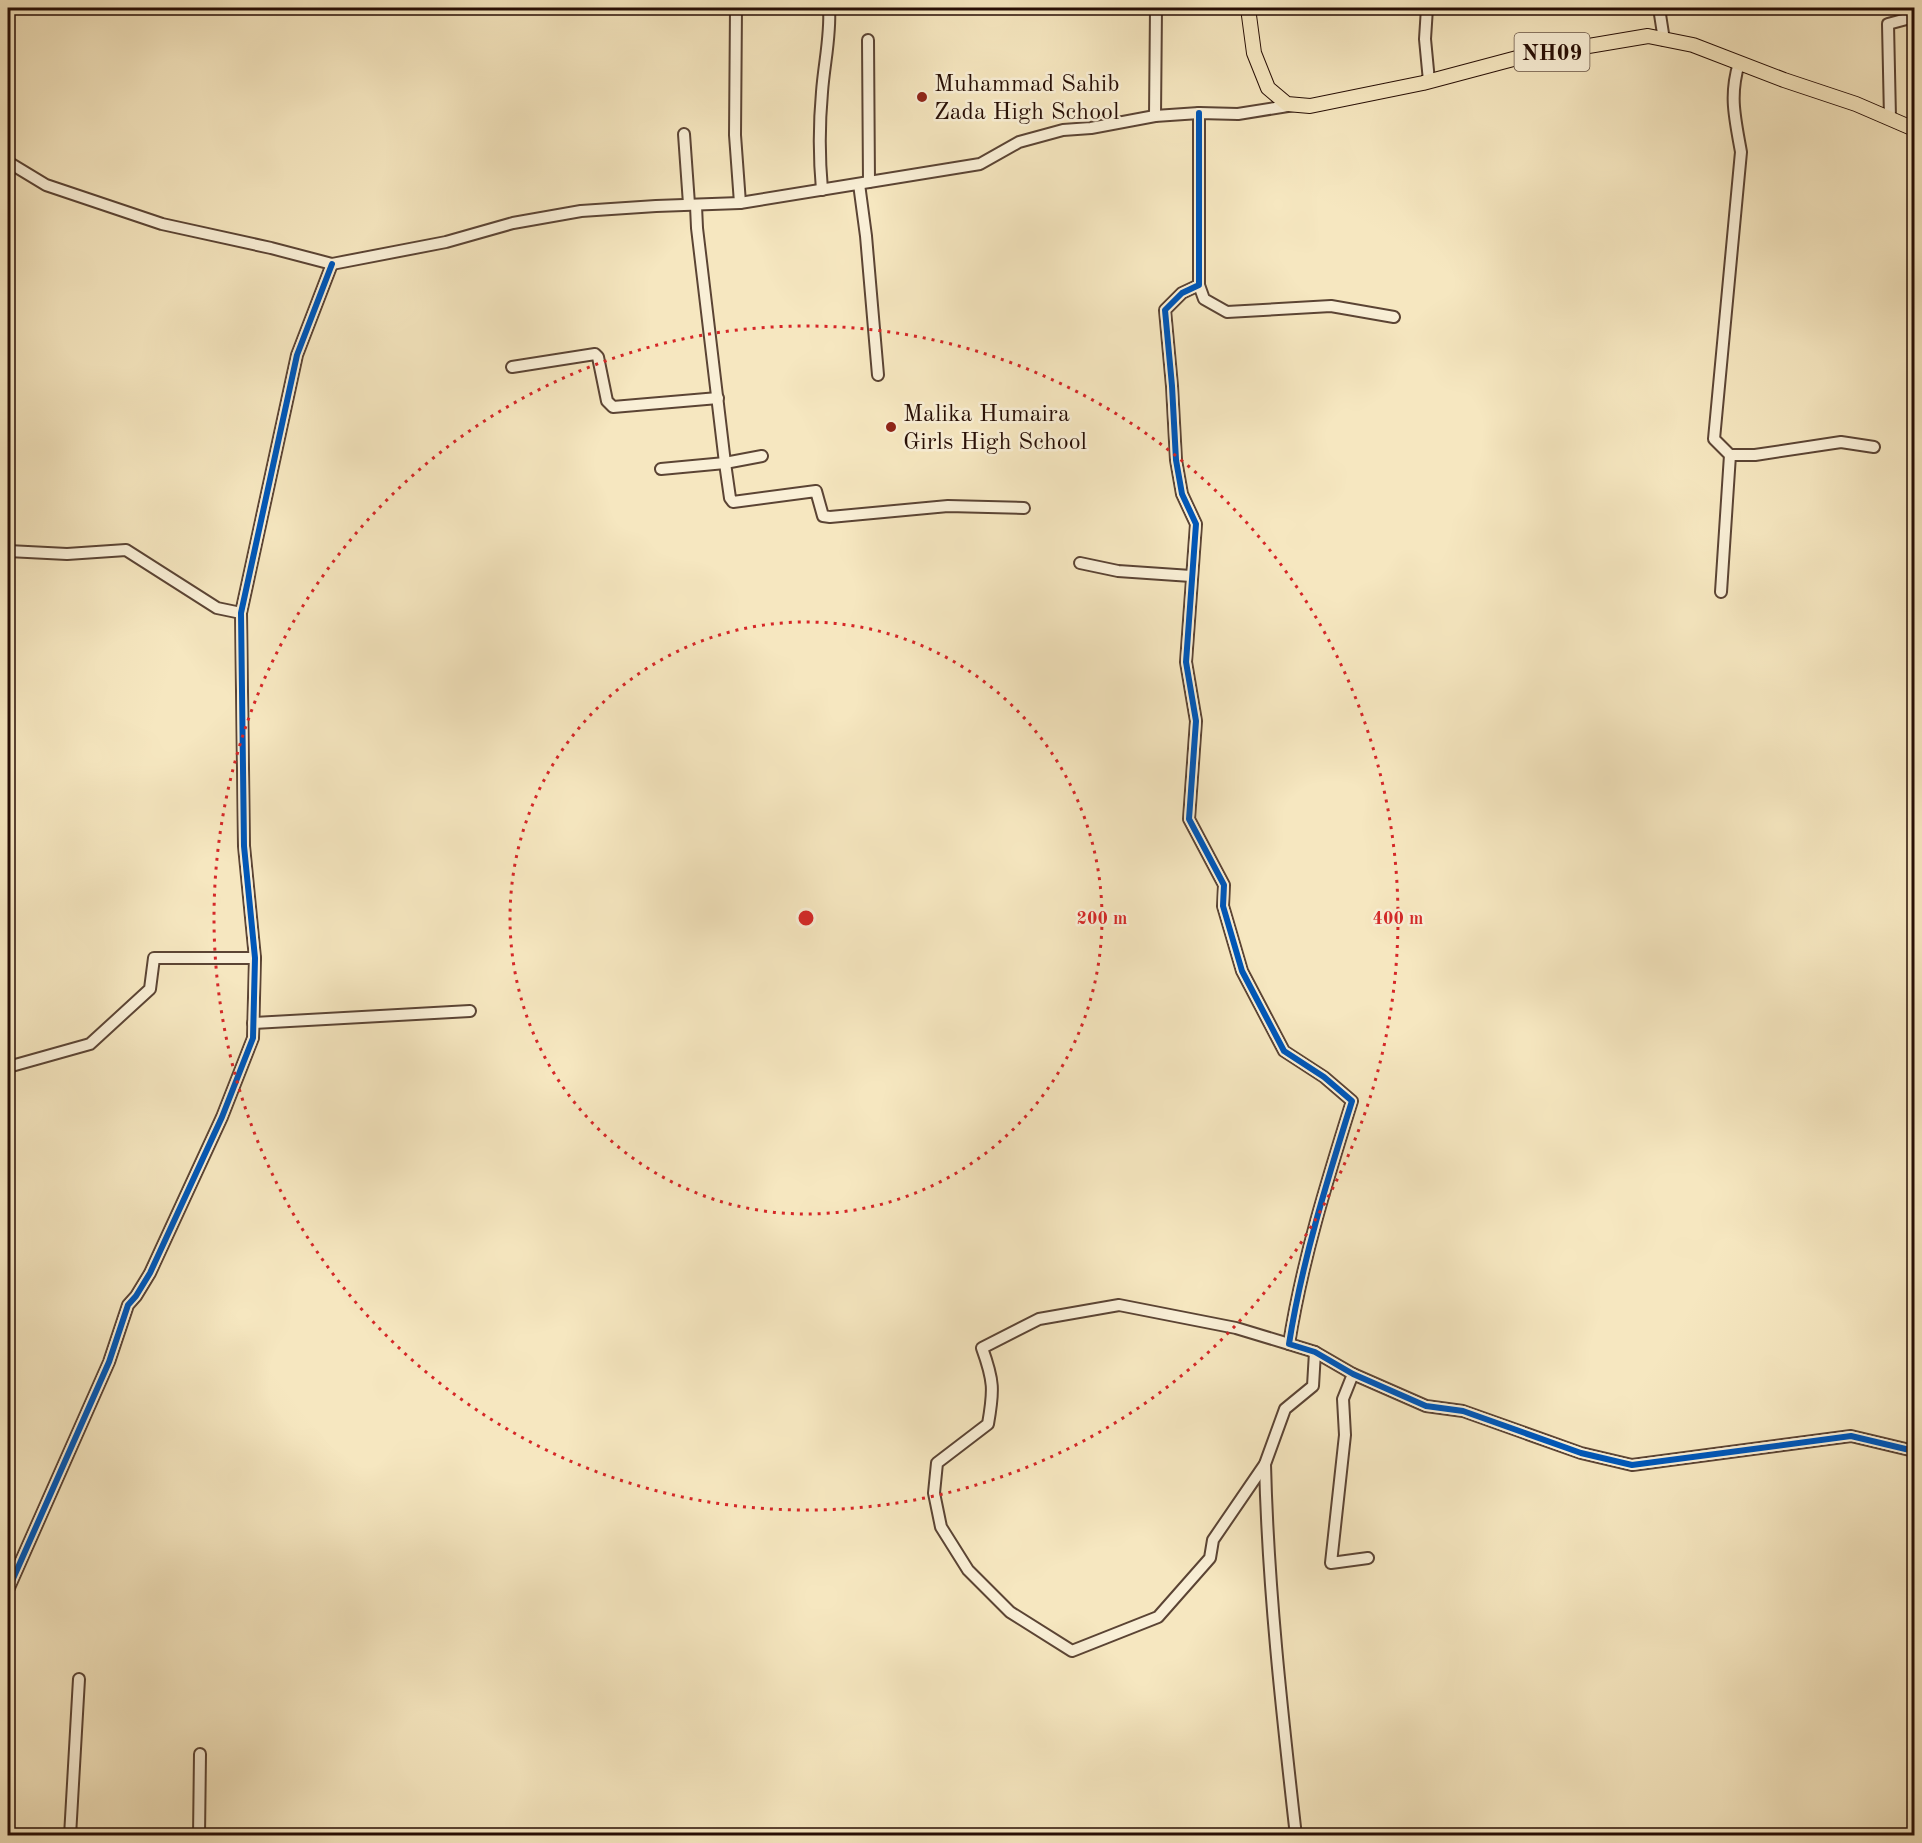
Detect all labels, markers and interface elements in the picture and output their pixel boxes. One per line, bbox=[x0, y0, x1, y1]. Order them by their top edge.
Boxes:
road number: NH09 bbox=[1514, 33, 1590, 71]
place label: Muhammad Sahib Zada High School bbox=[934, 73, 1120, 125]
marker: Muhammad Sahib Zada High School bbox=[915, 90, 929, 104]
place label: Malika Humaira Girls High School bbox=[903, 403, 1087, 455]
marker: Malika Humaira Girls High School bbox=[884, 420, 898, 434]
centre of rings bbox=[796, 908, 816, 928]
text: 200 m bbox=[1077, 910, 1127, 928]
text: 400 m bbox=[1373, 910, 1423, 928]

